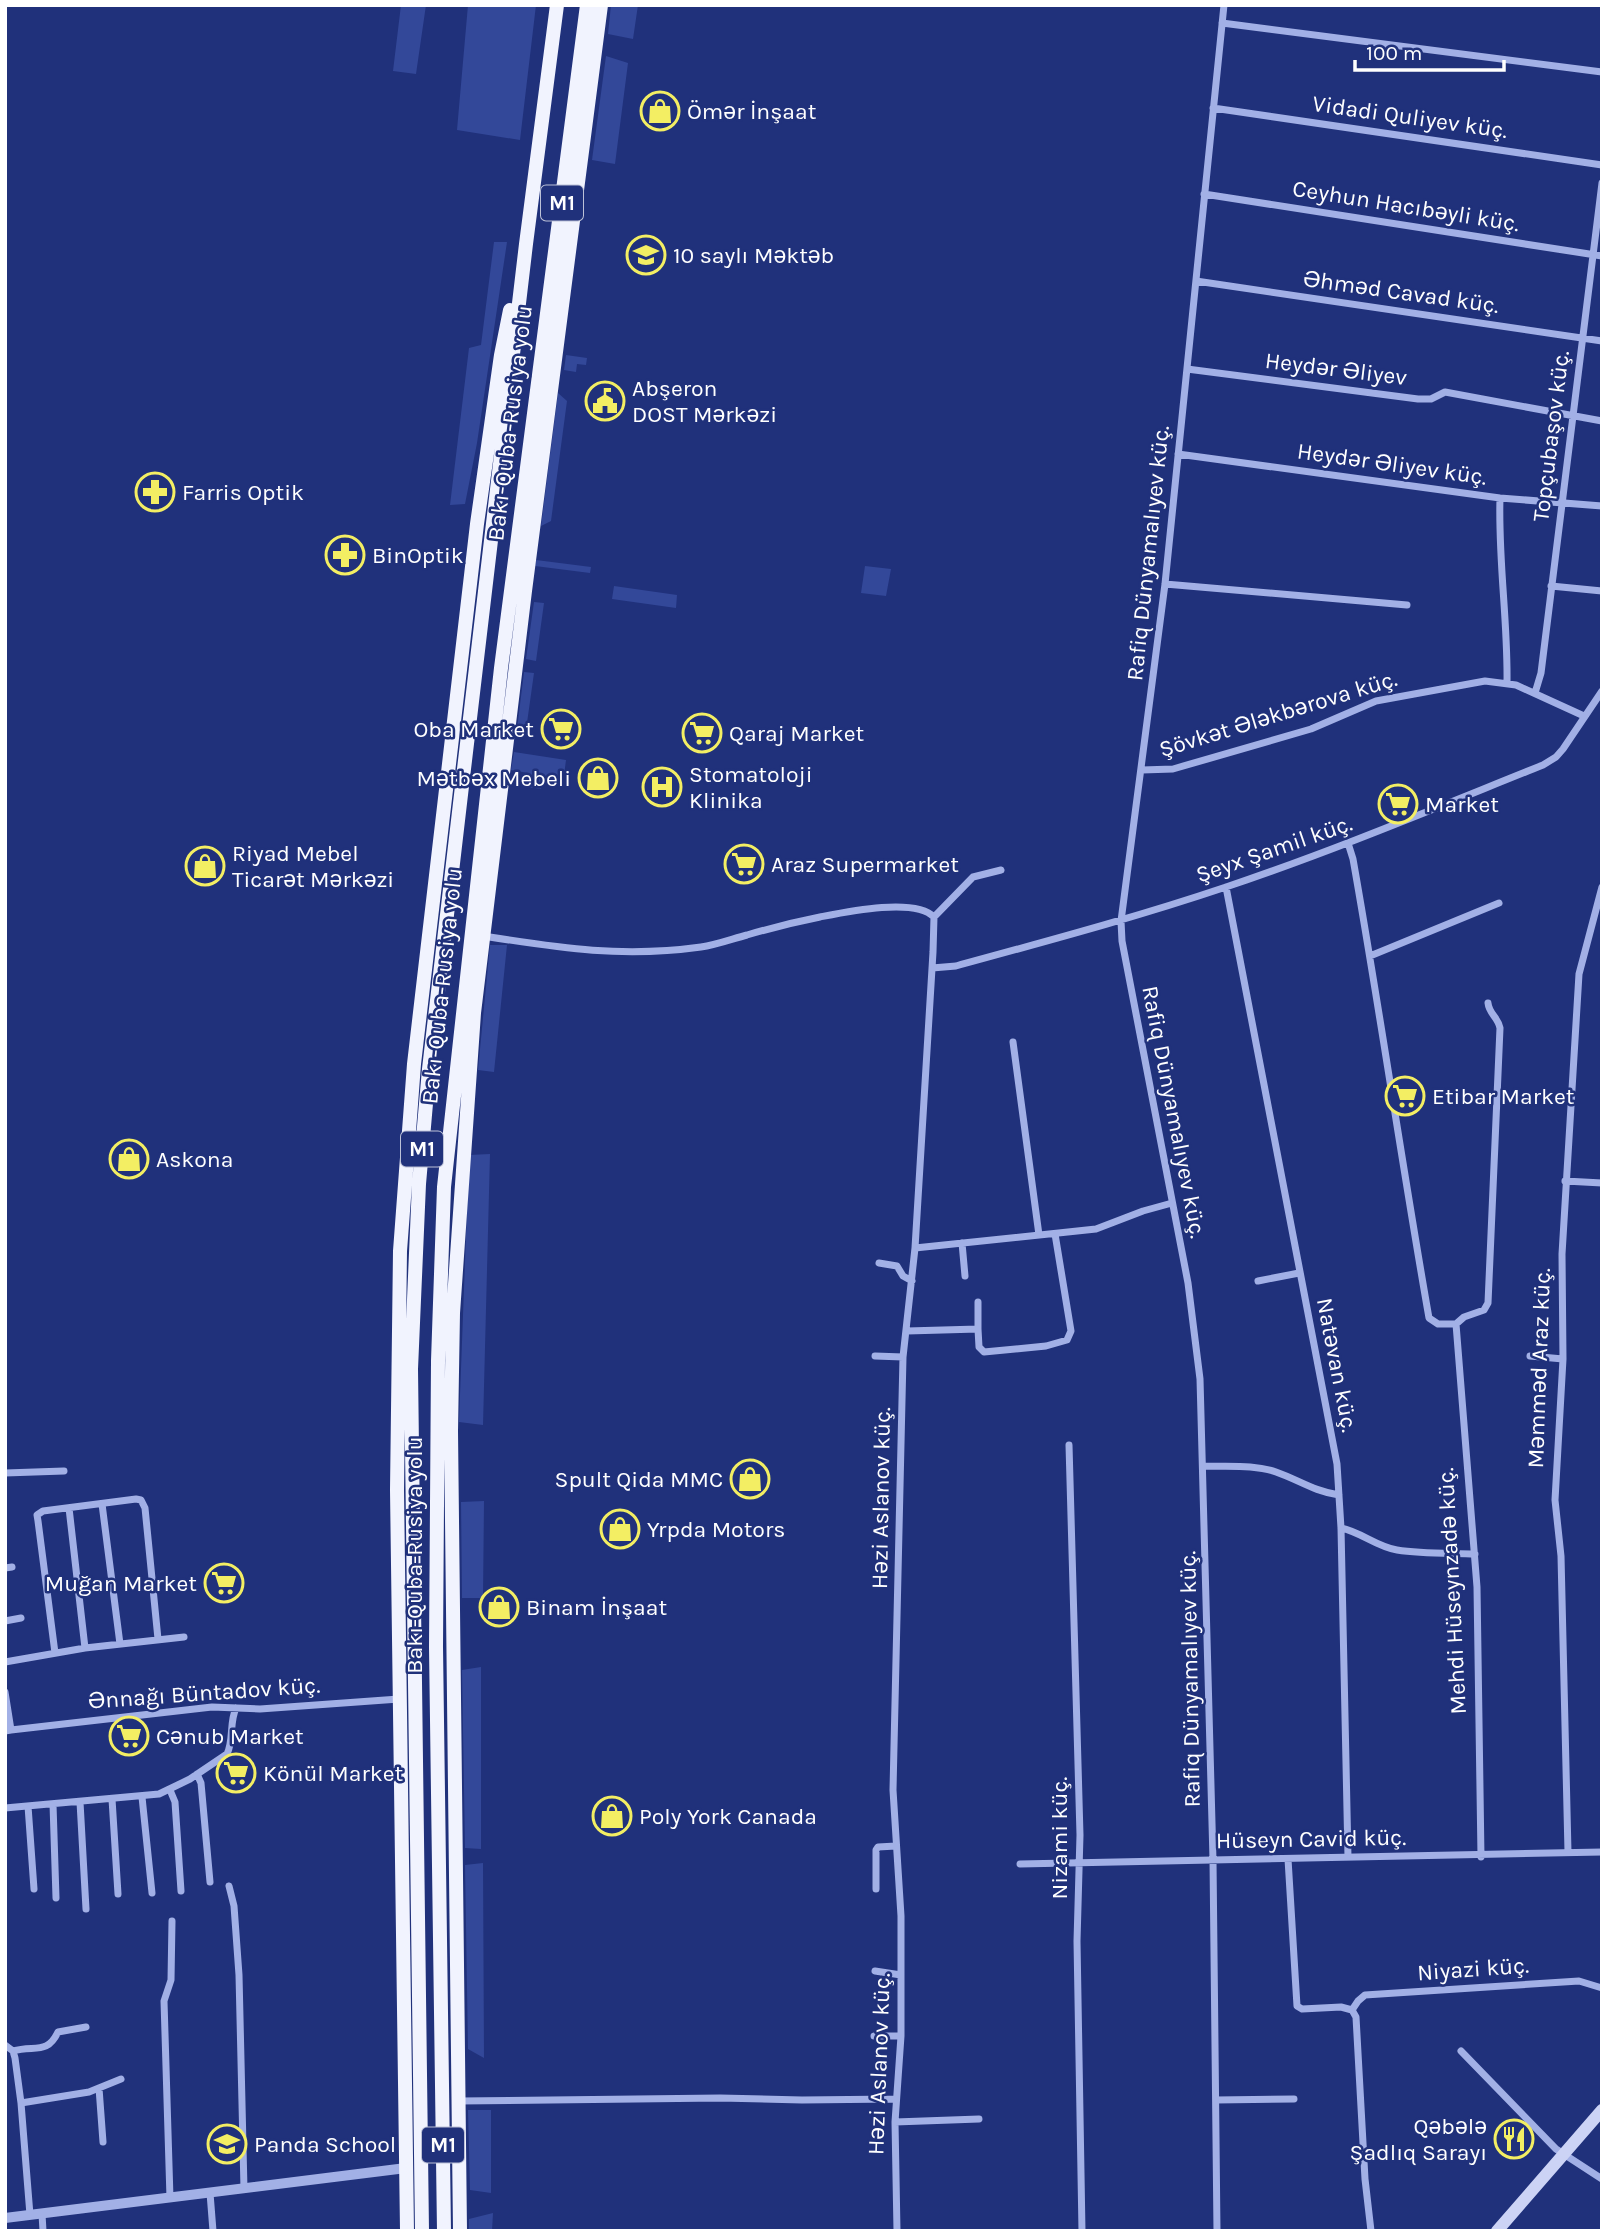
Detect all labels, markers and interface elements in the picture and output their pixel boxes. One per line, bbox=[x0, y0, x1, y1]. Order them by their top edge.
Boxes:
scale bar bbox=[1355, 28, 1504, 72]
text: 100 m bbox=[1366, 41, 1423, 65]
shop icon: Ömər İnşaat bbox=[639, 90, 681, 132]
street label: Vidadi Quliyev küç. bbox=[1311, 90, 1509, 144]
place label: Ömər İnşaat bbox=[687, 98, 817, 125]
street label: Ceyhun Hacıbəyli küç. bbox=[1291, 175, 1521, 237]
road number: M1 bbox=[541, 186, 583, 220]
school or university icon: 10 saylı Məktəb bbox=[625, 234, 667, 276]
place label: 10 saylı Məktəb bbox=[673, 242, 834, 269]
street label: Əhməd Cavad küç. bbox=[1301, 265, 1501, 319]
street label: Bakı-Quba-Rusiya yolu bbox=[482, 304, 538, 542]
street label: Heydər Əliyev bbox=[1264, 347, 1409, 391]
street label: Topçubaşov küç. bbox=[1527, 349, 1575, 523]
place label: Abşeron DOST Mərkəzi bbox=[632, 375, 777, 428]
public building icon: Abşeron DOST Mərkəzi bbox=[584, 380, 626, 422]
street label: Rafiq Dünyamalıyev küç. bbox=[1121, 424, 1175, 682]
street label: Heydər Əliyev küç. bbox=[1296, 437, 1488, 491]
pharmacy icon: Farris Optik bbox=[134, 471, 176, 513]
place label: Farris Optik bbox=[182, 479, 304, 506]
pharmacy icon: BinOptik bbox=[324, 534, 366, 576]
place label: BinOptik bbox=[372, 542, 464, 569]
street label: Şövkət Ələkbərova küç. bbox=[1156, 665, 1400, 763]
supermarket icon: Oba Market bbox=[540, 708, 582, 750]
supermarket icon: Qaraj Market bbox=[681, 712, 723, 754]
place label: Oba Market bbox=[414, 716, 534, 743]
place label: Qaraj Market bbox=[729, 720, 865, 747]
shop icon: Mətbəx Mebeli bbox=[577, 757, 619, 799]
place label: Stomatoloji Klinika bbox=[689, 761, 813, 814]
place label: Mətbəx Mebeli bbox=[416, 765, 571, 792]
hospital icon: Stomatoloji Klinika bbox=[641, 766, 683, 808]
supermarket icon: Market bbox=[1377, 783, 1419, 825]
place label: Market bbox=[1425, 791, 1499, 818]
street label: Şeyx Şamil küç. bbox=[1192, 810, 1356, 888]
place label: Riyad Mebel Ticarət Mərkəzi bbox=[232, 840, 394, 893]
supermarket icon: Araz Supermarket bbox=[723, 843, 765, 885]
shop icon: Riyad Mebel Ticarət Mərkəzi bbox=[184, 845, 226, 887]
place label: Araz Supermarket bbox=[771, 851, 959, 878]
street label: Bakı-Quba-Rusiya yolu bbox=[416, 867, 468, 1105]
street label: Rafiq Dünyamalıyev küç. bbox=[1136, 983, 1212, 1241]
supermarket icon: Etibar Market bbox=[1384, 1075, 1426, 1117]
place label: Etibar Market bbox=[1432, 1083, 1575, 1110]
road number: M1 bbox=[401, 1132, 443, 1166]
shop icon: Askona bbox=[108, 1138, 150, 1180]
place label: Askona bbox=[156, 1146, 233, 1173]
street label: Məmməd Araz küç. bbox=[1522, 1267, 1556, 1469]
street label: Natəvan küç. bbox=[1311, 1296, 1363, 1434]
street label: Həzi Aslanov küç. bbox=[866, 1407, 896, 1589]
street label: Bakı-Quba-Rusiya yolu bbox=[401, 1436, 428, 1674]
shop icon: Spult Qida MMC bbox=[729, 1458, 771, 1500]
place label: Spult Qida MMC bbox=[555, 1466, 723, 1493]
street label: Mehdi Hüseynzadə küç. bbox=[1432, 1467, 1472, 1715]
shop icon: Yrpda Motors bbox=[599, 1508, 641, 1550]
place label: Yrpda Motors bbox=[647, 1516, 785, 1543]
street label: Rafiq Dünyamalıyev küç. bbox=[1174, 1550, 1206, 1808]
supermarket icon: Muğan Market bbox=[203, 1562, 245, 1604]
place label: Muğan Market bbox=[45, 1570, 197, 1597]
shop icon: Binam İnşaat bbox=[478, 1586, 520, 1628]
place label: Binam İnşaat bbox=[526, 1594, 667, 1621]
street label: Ənnağı Büntadov küç. bbox=[87, 1671, 321, 1715]
supermarket icon: Cənub Market bbox=[108, 1715, 150, 1757]
place label: Cənub Market bbox=[156, 1723, 304, 1750]
supermarket icon: Könül Market bbox=[215, 1752, 257, 1794]
place label: Könül Market bbox=[263, 1760, 403, 1787]
street label: Nizami küç. bbox=[1046, 1777, 1073, 1899]
shop icon: Poly York Canada bbox=[591, 1795, 633, 1837]
place label: Poly York Canada bbox=[639, 1803, 817, 1830]
street label: Hüseyn Cavid küç. bbox=[1216, 1824, 1406, 1854]
street label: Niyazi küç. bbox=[1416, 1952, 1530, 1986]
street label: Həzi Aslanov küç. bbox=[862, 1973, 896, 2155]
place label: Qəbələ Şadlıq Sarayı bbox=[1350, 2113, 1487, 2166]
restaurant icon: Qəbələ Şadlıq Sarayı bbox=[1493, 2118, 1535, 2160]
school or university icon: Panda School bbox=[206, 2123, 248, 2165]
road number: M1 bbox=[422, 2128, 464, 2162]
place label: Panda School bbox=[254, 2131, 396, 2158]

